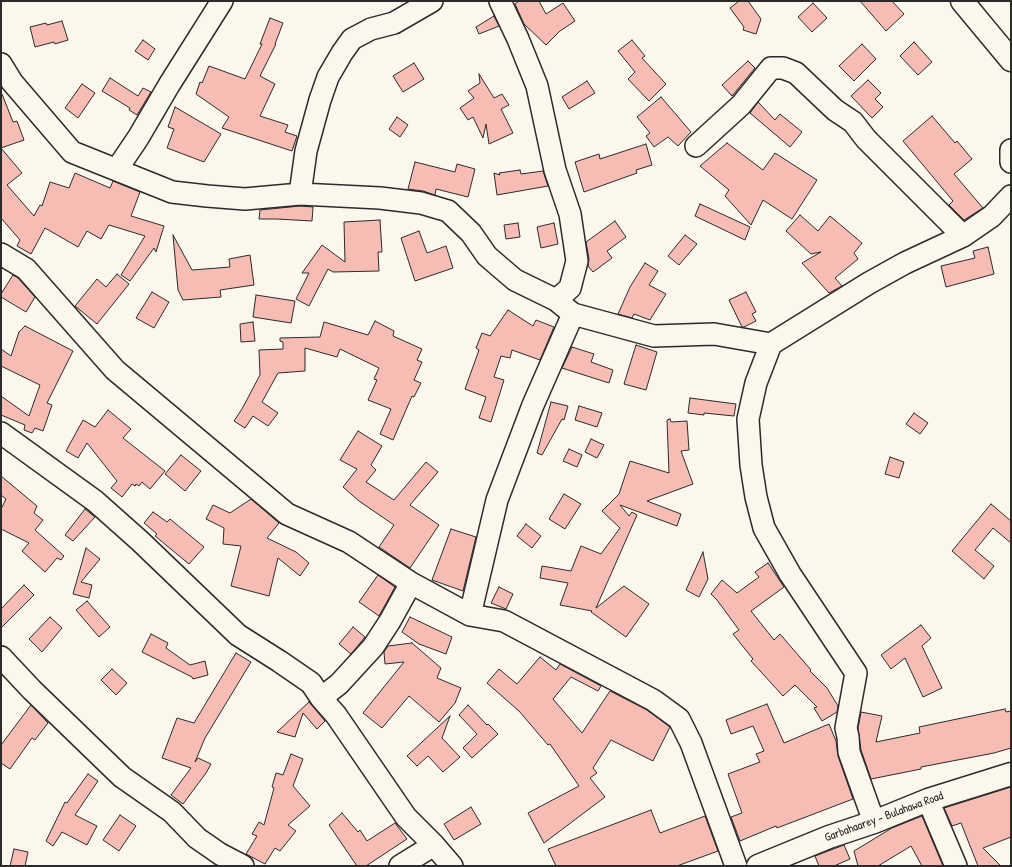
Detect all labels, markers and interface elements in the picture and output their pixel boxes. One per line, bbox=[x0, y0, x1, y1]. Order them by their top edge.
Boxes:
street label: Garbahaarey - Bulahawa Road bbox=[823, 789, 945, 845]

